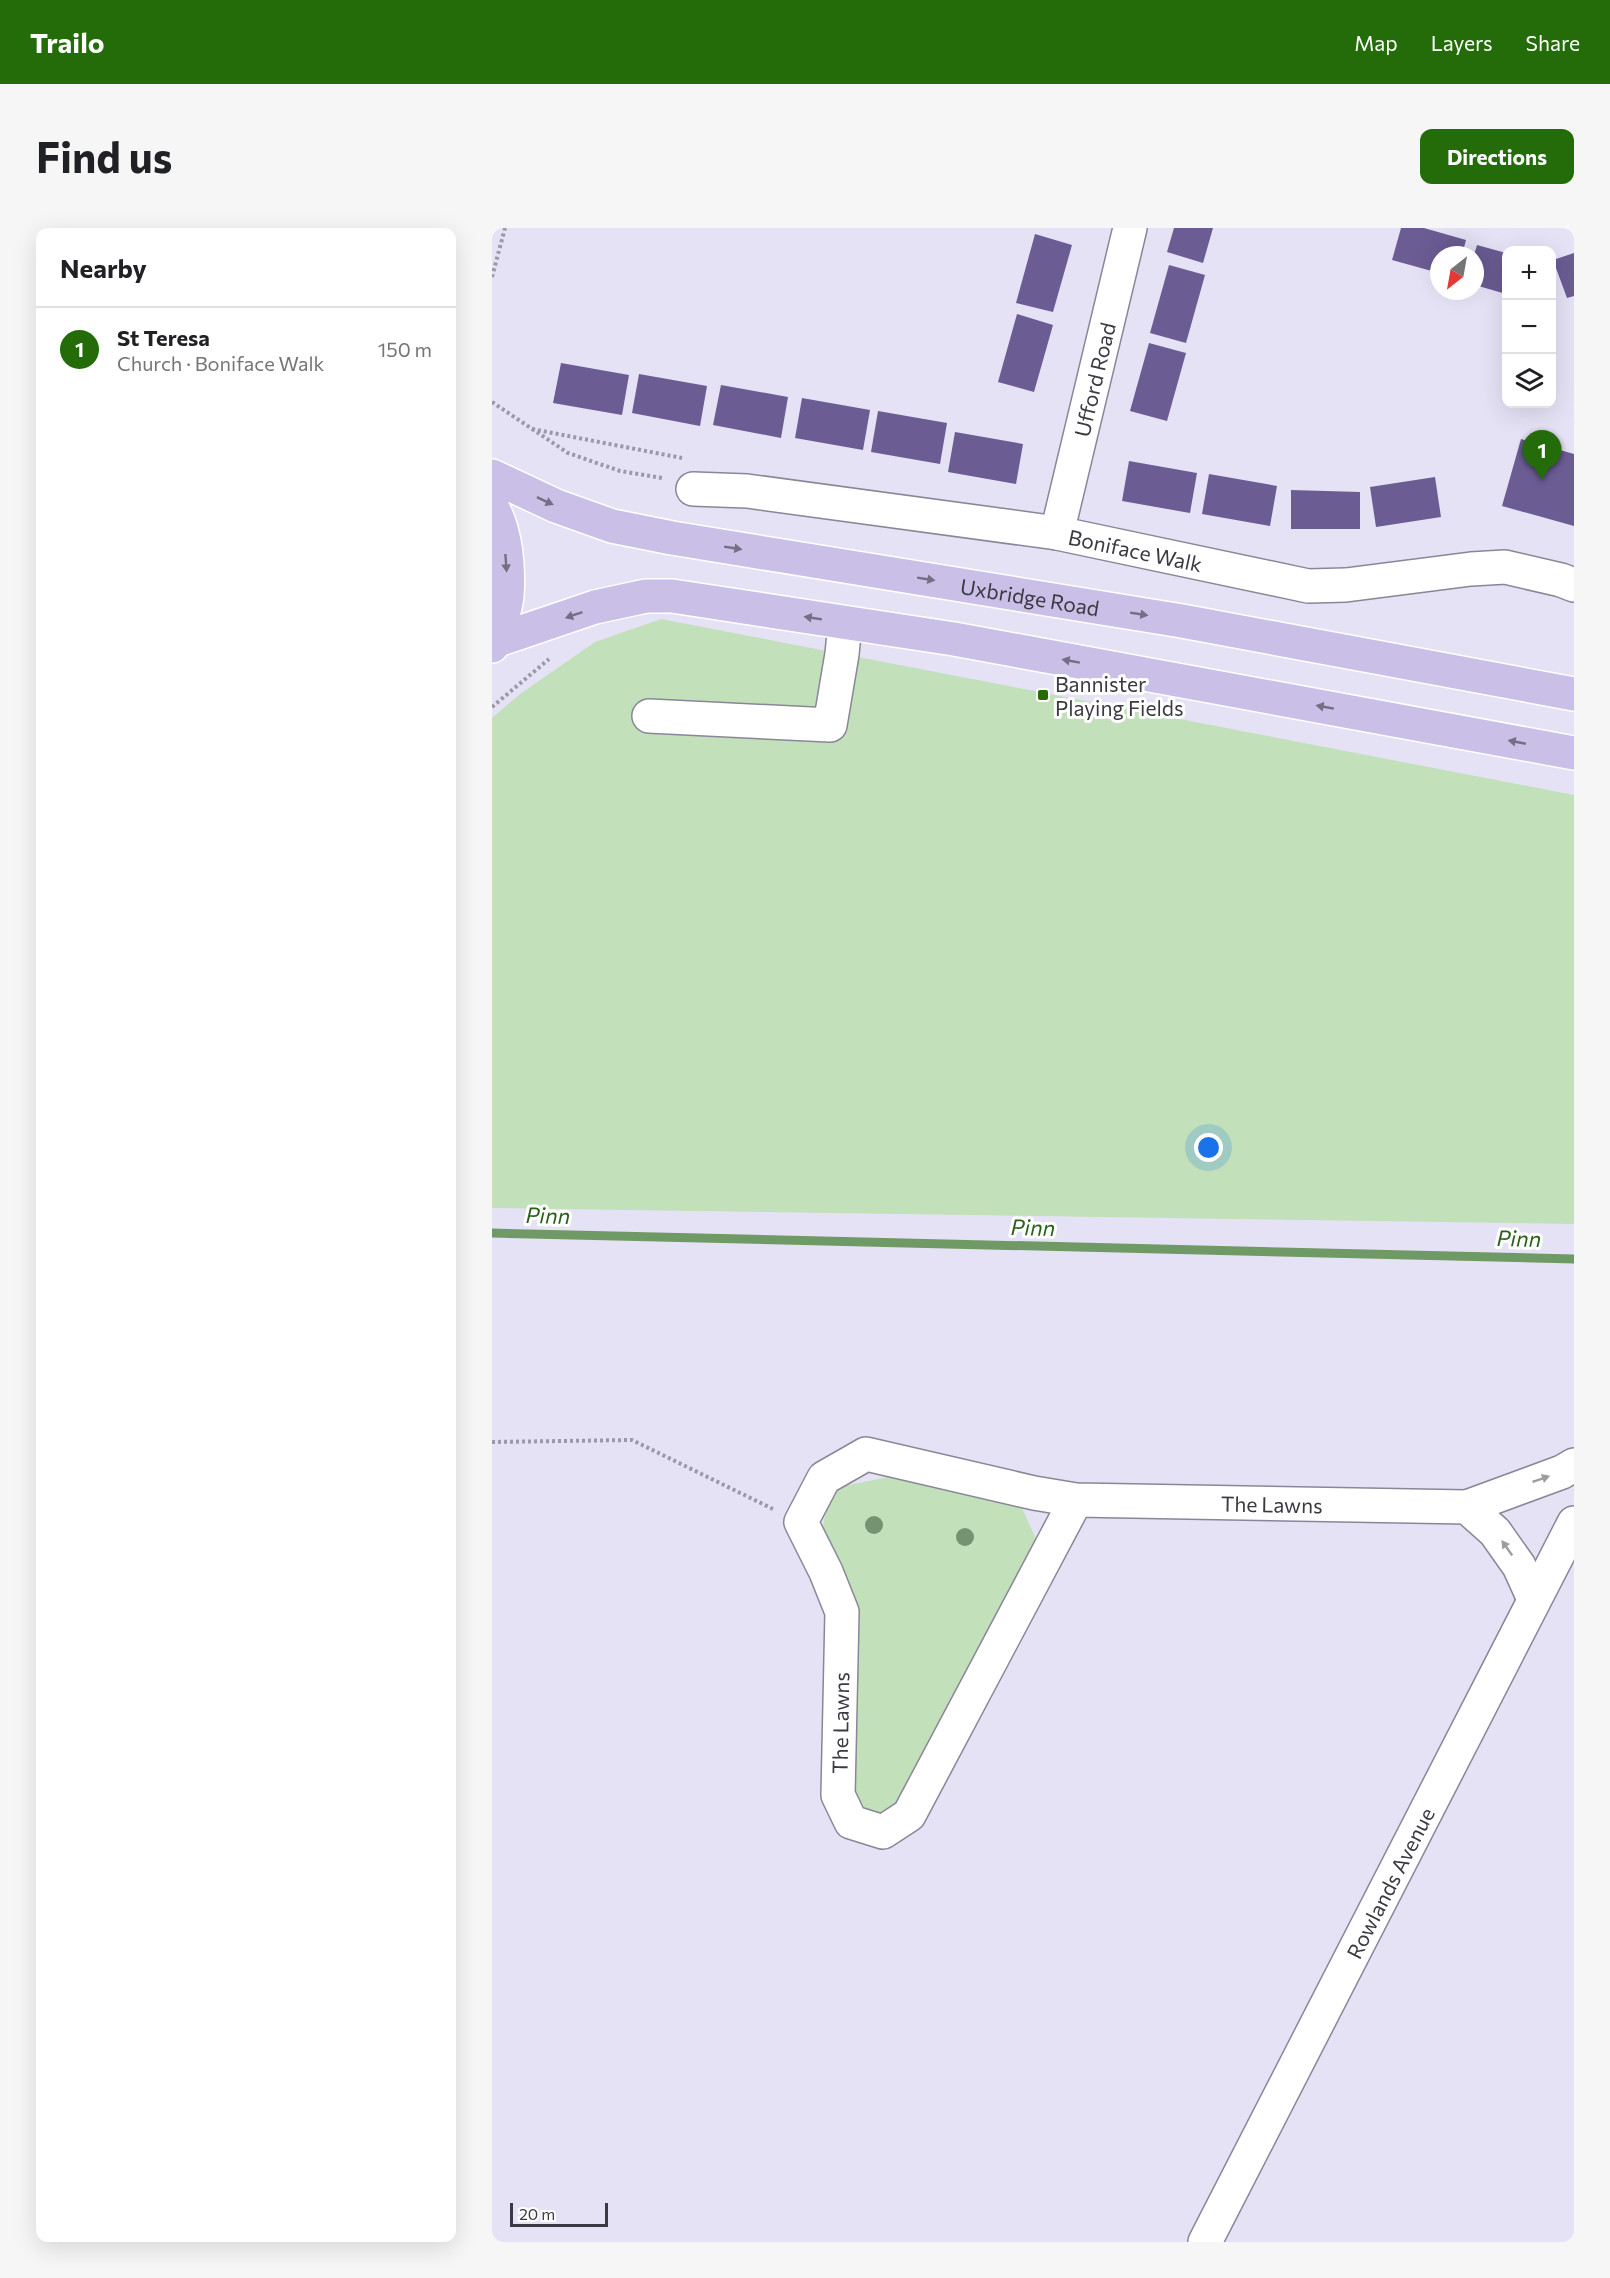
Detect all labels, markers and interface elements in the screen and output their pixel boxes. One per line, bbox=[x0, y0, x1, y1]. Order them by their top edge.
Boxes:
text: Trailo bbox=[30, 25, 105, 59]
text: Map bbox=[1354, 30, 1398, 55]
text: Layers bbox=[1431, 30, 1493, 55]
text: Share bbox=[1526, 30, 1580, 55]
button: Directions bbox=[1420, 129, 1574, 184]
text: Find us bbox=[36, 130, 172, 182]
north arrow bbox=[1430, 246, 1484, 300]
map controls bbox=[1502, 246, 1556, 408]
button: + bbox=[1502, 246, 1556, 300]
text: Nearby bbox=[60, 252, 147, 283]
button: − bbox=[1502, 300, 1556, 354]
street label: Ufford Road bbox=[1068, 320, 1120, 439]
text: St Teresa bbox=[117, 324, 210, 351]
text: 1 bbox=[75, 337, 84, 361]
text: 150 m bbox=[378, 337, 432, 361]
text: Church · Boniface Walk bbox=[117, 351, 324, 375]
button: layers bbox=[1502, 354, 1556, 408]
pin: 1 bbox=[1522, 430, 1562, 480]
one-way arrow bbox=[536, 496, 553, 505]
street label: Boniface Walk bbox=[1066, 523, 1205, 576]
one-way arrow bbox=[724, 544, 743, 553]
one-way arrow bbox=[501, 554, 511, 573]
street label: Uxbridge Road bbox=[959, 573, 1101, 620]
one-way arrow bbox=[916, 575, 935, 584]
one-way arrow bbox=[565, 610, 583, 620]
one-way arrow bbox=[1129, 610, 1148, 619]
one-way arrow bbox=[803, 614, 822, 623]
one-way arrow bbox=[1061, 656, 1080, 665]
place label: Bannister Playing Fields bbox=[1055, 671, 1184, 720]
marker: Bannister Playing Fields bbox=[1036, 688, 1050, 702]
one-way arrow bbox=[1315, 702, 1334, 711]
one-way arrow bbox=[1507, 737, 1526, 746]
your location bbox=[1194, 1133, 1223, 1162]
water label: Pinn bbox=[525, 1201, 571, 1229]
water label: Pinn bbox=[1010, 1213, 1056, 1241]
water label: Pinn bbox=[1496, 1224, 1542, 1252]
one-way arrow bbox=[1532, 1474, 1550, 1484]
street label: The Lawns bbox=[1221, 1490, 1323, 1517]
one-way arrow bbox=[1501, 1541, 1513, 1557]
street label: The Lawns bbox=[827, 1672, 853, 1774]
street label: Rowlands Avenue bbox=[1340, 1803, 1439, 1962]
scale bar bbox=[510, 2200, 608, 2228]
text: 20 m bbox=[519, 2204, 555, 2223]

